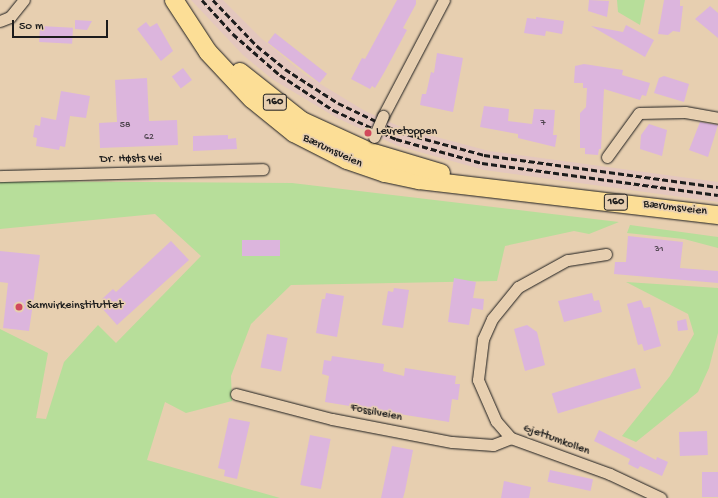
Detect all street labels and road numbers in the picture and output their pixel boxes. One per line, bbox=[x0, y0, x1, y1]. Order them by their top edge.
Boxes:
road number: 160 bbox=[262, 93, 288, 111]
street label: Bærumsveien bbox=[300, 132, 364, 172]
street label: Dr. Høsts vei bbox=[100, 152, 162, 168]
road number: 160 bbox=[603, 193, 629, 211]
street label: Bærumsveien bbox=[642, 198, 708, 220]
street label: Fossilveien bbox=[349, 402, 403, 426]
street label: Gjettumkollen bbox=[521, 422, 591, 460]

